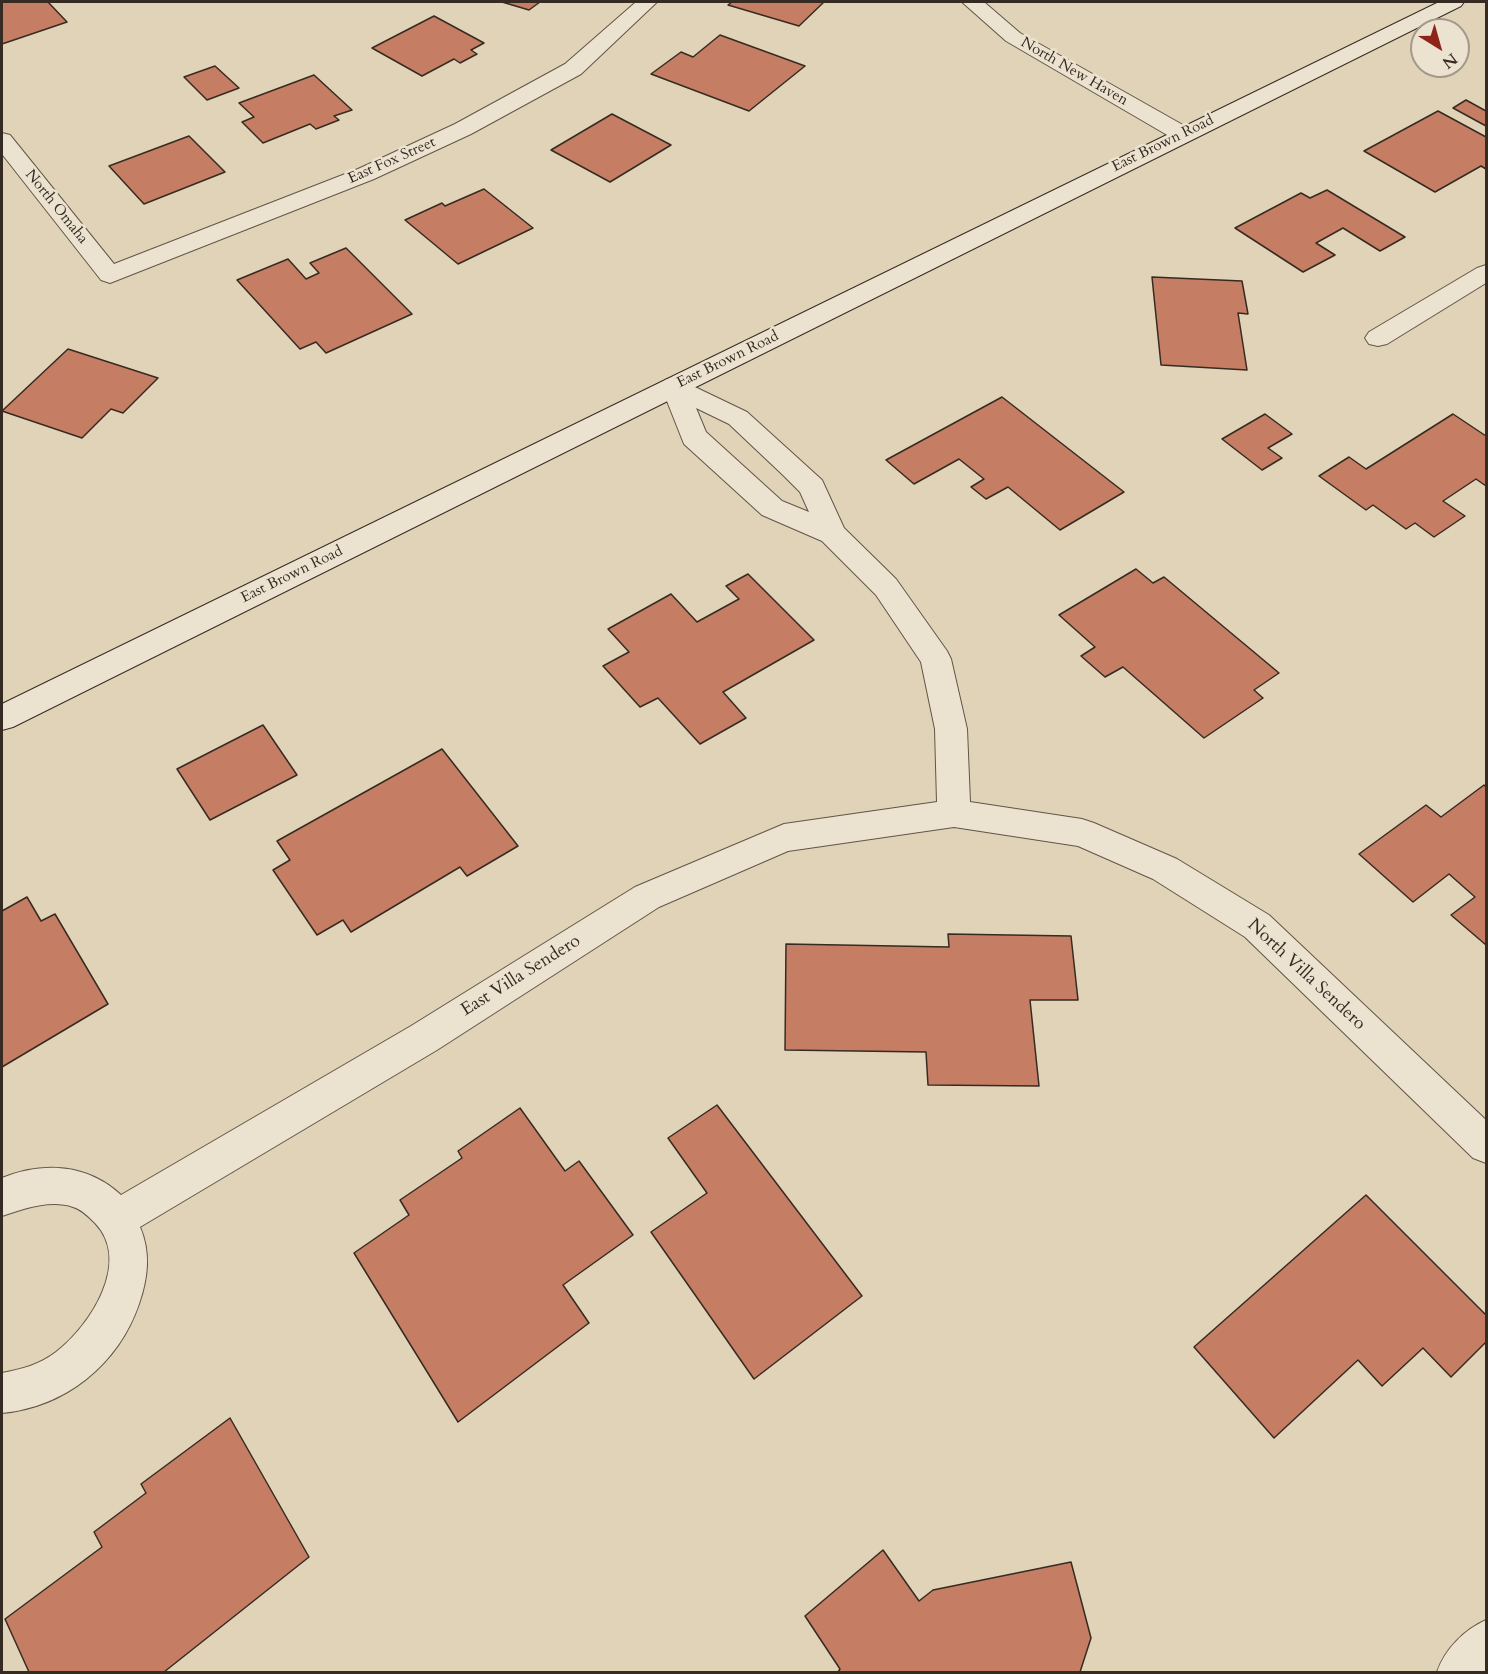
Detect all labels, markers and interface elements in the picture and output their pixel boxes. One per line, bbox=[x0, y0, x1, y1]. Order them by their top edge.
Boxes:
north arrow bbox=[1410, 18, 1470, 78]
street label: North New Haven bbox=[1017, 34, 1131, 110]
text: N bbox=[1437, 48, 1462, 74]
street label: East Brown Road bbox=[1109, 112, 1217, 176]
street label: East Fox Street bbox=[346, 134, 438, 188]
street label: North Omaha bbox=[21, 166, 91, 248]
street label: East Brown Road bbox=[674, 328, 782, 392]
street label: East Brown Road bbox=[238, 543, 346, 607]
street label: North Villa Sendero bbox=[1242, 915, 1370, 1035]
street label: East Villa Sendero bbox=[457, 931, 585, 1021]

